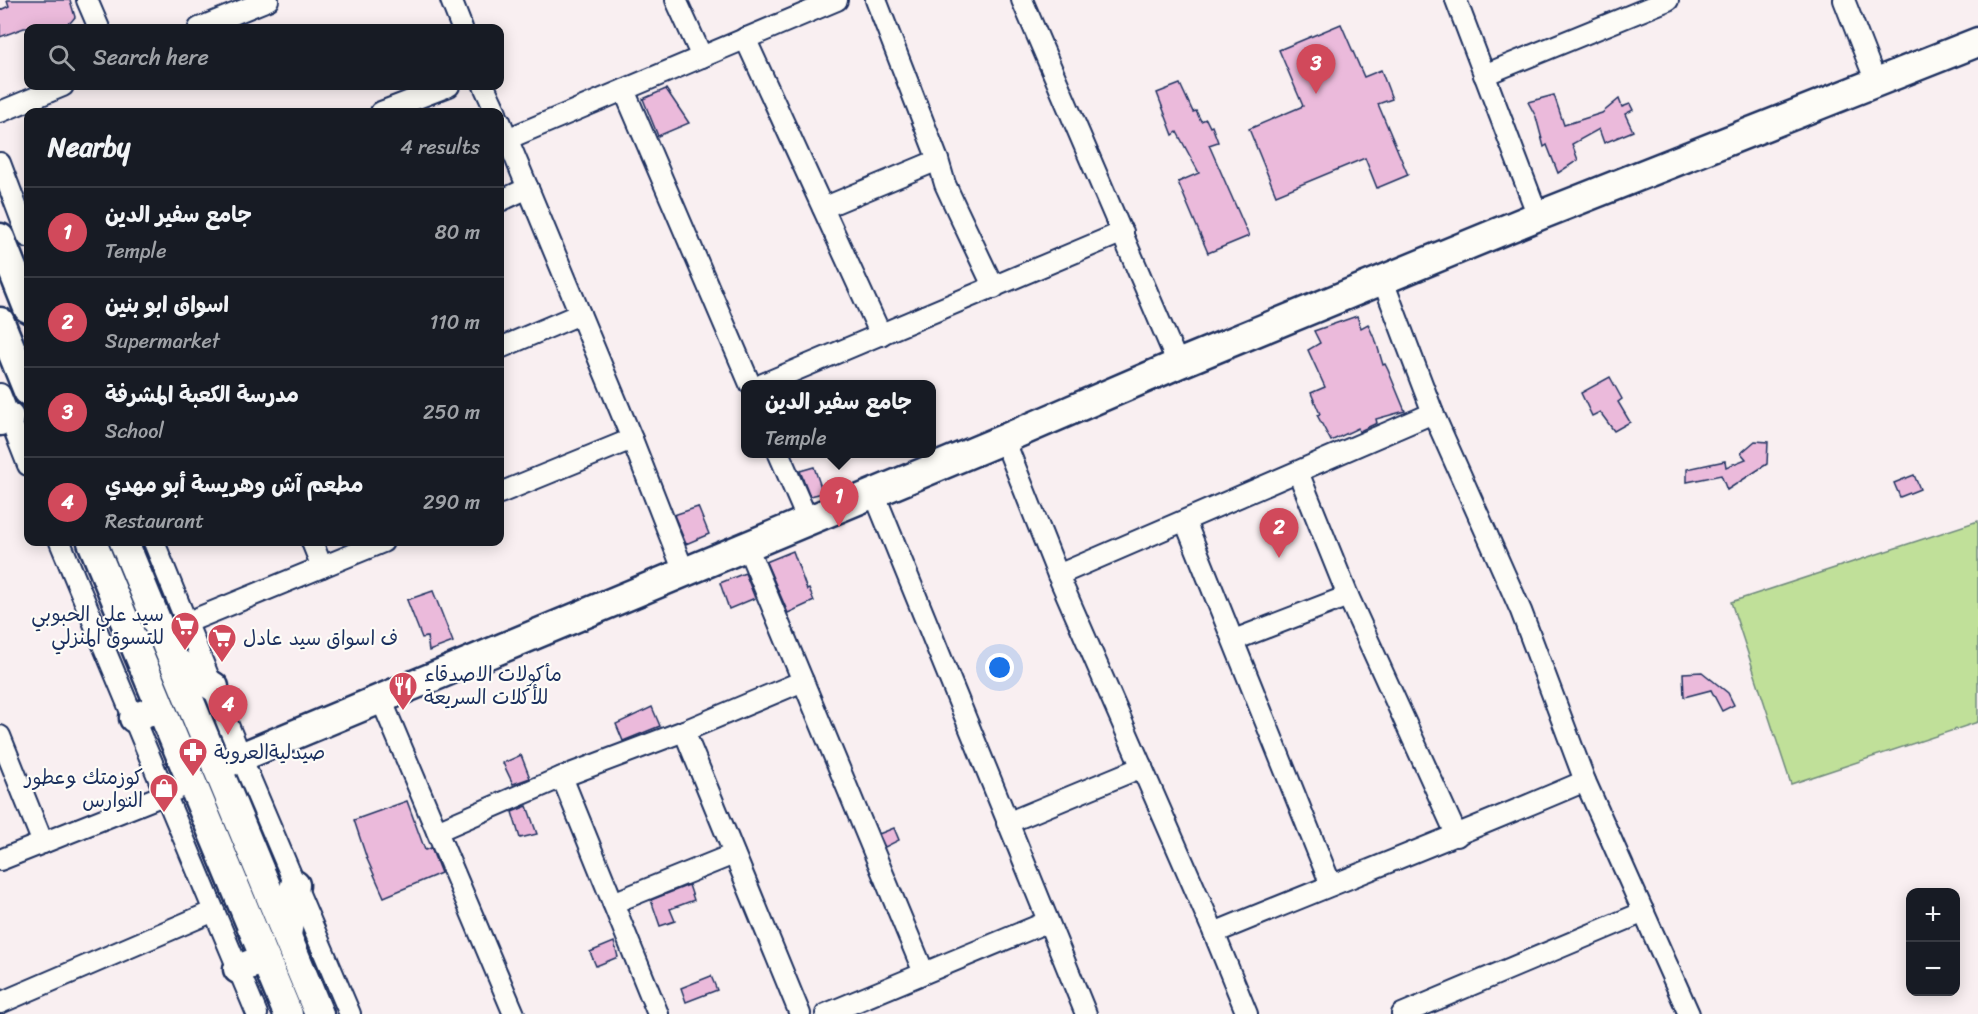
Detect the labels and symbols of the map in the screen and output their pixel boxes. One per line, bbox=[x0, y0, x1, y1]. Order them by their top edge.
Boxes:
pin: 3 bbox=[1296, 44, 1336, 94]
pin: 1 bbox=[820, 478, 858, 527]
pin: 2 bbox=[1260, 508, 1298, 558]
place label: سيد علي الحبوبي للتسوق المنزلي bbox=[31, 597, 164, 655]
supermarket icon: سيد علي الحبوبي للتسوق المنزلي bbox=[169, 610, 201, 652]
place label: ف اسواق سيد عادل bbox=[243, 621, 398, 656]
supermarket icon: ف اسواق سيد عادل bbox=[206, 622, 238, 664]
your location bbox=[985, 653, 1014, 682]
place label: مأكولات الاصدقاء للأكلات السريعة bbox=[424, 657, 562, 715]
restaurant icon: مأكولات الاصدقاء للأكلات السريعة bbox=[387, 670, 419, 712]
pin: 4 bbox=[208, 686, 248, 735]
place label: صيدليةالعروبة bbox=[214, 735, 325, 770]
pharmacy icon: صيدليةالعروبة bbox=[177, 736, 209, 778]
place label: كوزمتك وعطور النوارس bbox=[23, 760, 143, 818]
shop icon: كوزمتك وعطور النوارس bbox=[148, 772, 180, 814]

